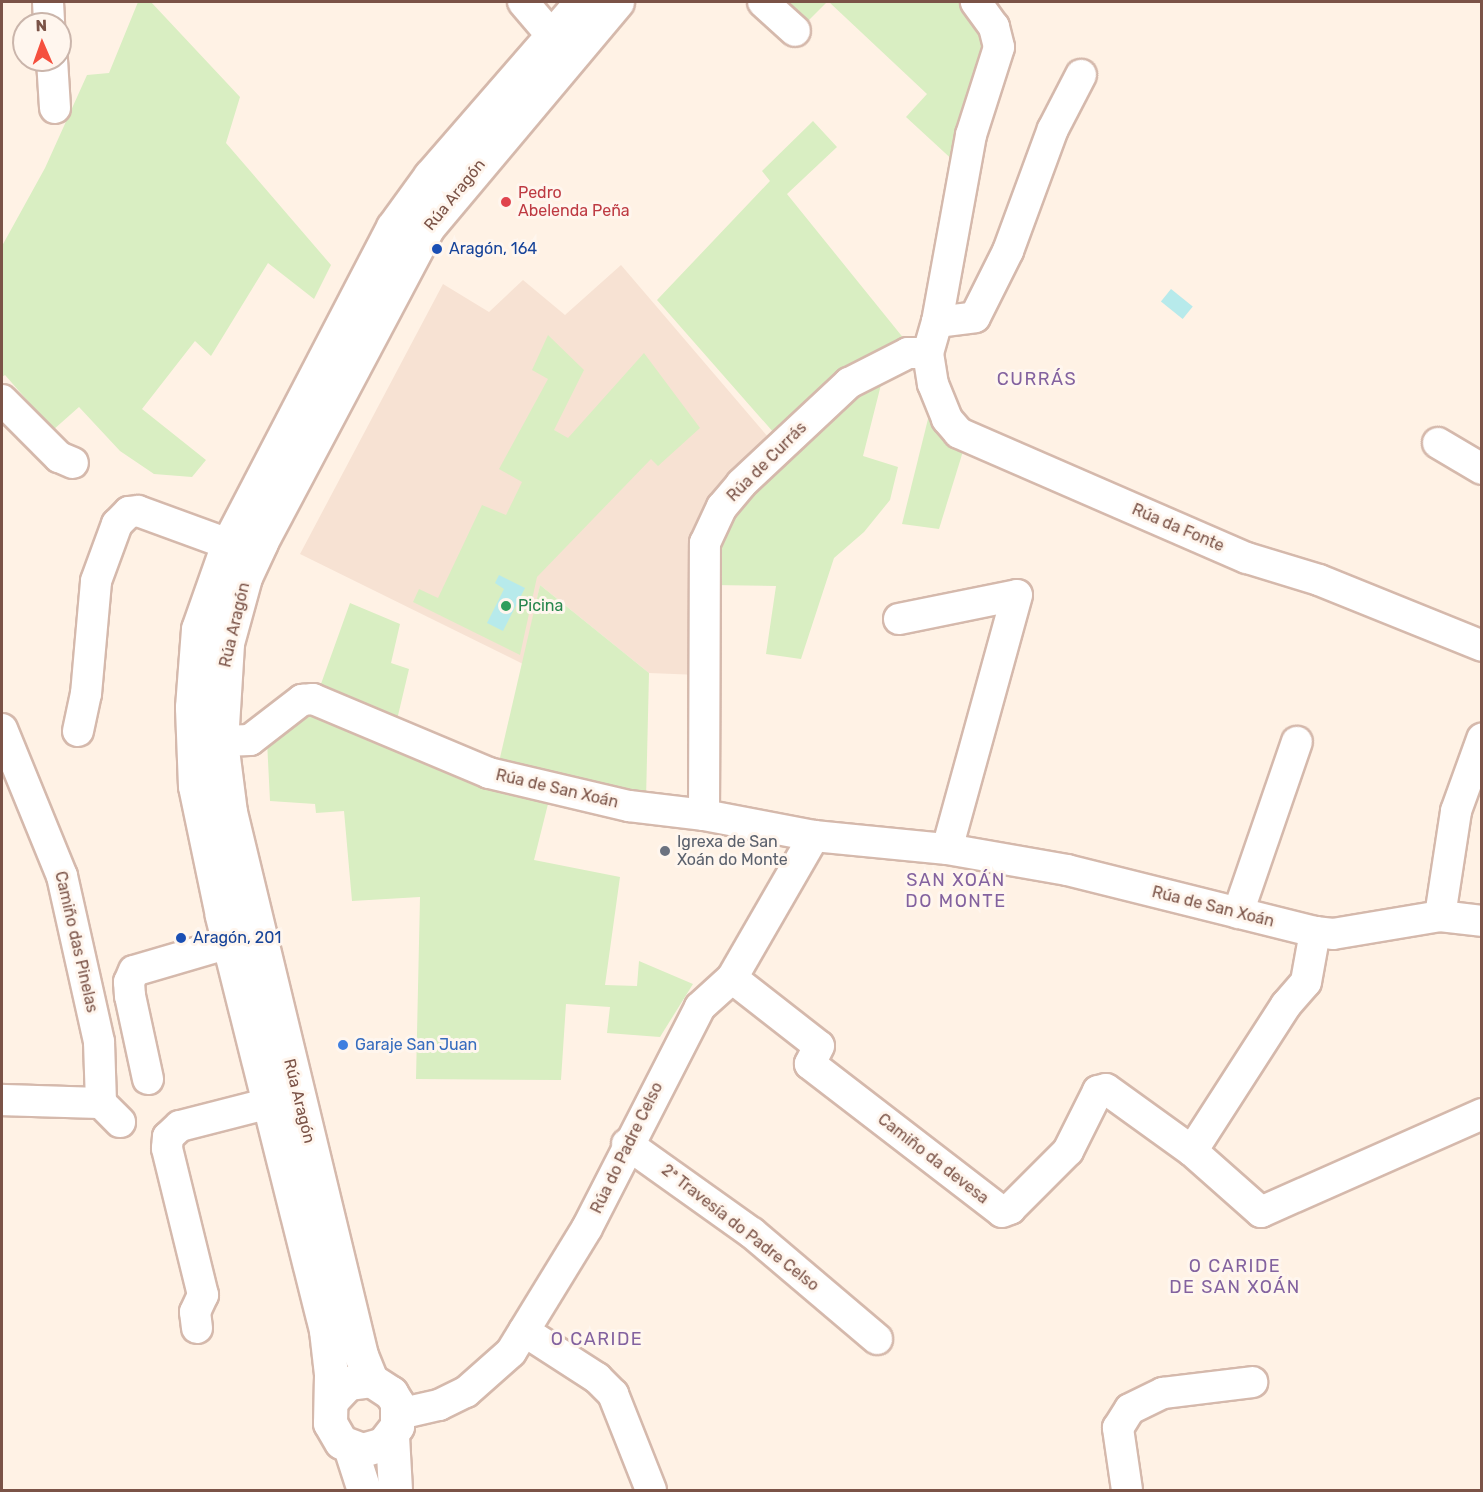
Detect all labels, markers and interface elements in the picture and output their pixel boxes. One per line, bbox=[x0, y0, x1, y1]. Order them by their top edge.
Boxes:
north arrow bbox=[12, 12, 72, 72]
text: N bbox=[35, 16, 48, 35]
street label: Rúa Aragón bbox=[420, 155, 490, 235]
place label: Pedro Abelenda Peña bbox=[518, 183, 630, 221]
marker: Pedro Abelenda Peña bbox=[499, 195, 513, 209]
place label: Aragón, 164 bbox=[449, 239, 537, 259]
marker: Aragón, 164 bbox=[430, 242, 444, 256]
district label: CURRÁS bbox=[997, 368, 1077, 390]
street label: Rúa de Currás bbox=[723, 418, 811, 506]
street label: Rúa da Fonte bbox=[1129, 500, 1227, 556]
street label: Rúa Aragón bbox=[216, 581, 254, 669]
place label: Picina bbox=[518, 596, 563, 616]
marker: Picina bbox=[499, 599, 513, 613]
street label: Rúa de San Xoán bbox=[494, 766, 620, 812]
place label: Igrexa de San Xoán do Monte bbox=[677, 832, 788, 870]
marker: Igrexa de San Xoán do Monte bbox=[658, 844, 672, 858]
street label: Camiño das Pinelas bbox=[50, 869, 102, 1015]
district label: SAN XOÁN DO MONTE bbox=[905, 870, 1007, 912]
street label: Rúa de San Xoán bbox=[1150, 883, 1276, 931]
place label: Aragón, 201 bbox=[193, 928, 281, 948]
marker: Aragón, 201 bbox=[174, 931, 188, 945]
place label: Garaje San Juan bbox=[355, 1035, 477, 1055]
marker: Garaje San Juan bbox=[336, 1038, 350, 1052]
street label: Rúa Aragón bbox=[279, 1057, 319, 1145]
street label: Rúa do Padre Celso bbox=[587, 1079, 667, 1217]
street label: Camiño da devesa bbox=[874, 1110, 992, 1208]
street label: 2ª Travesía do Padre Celso bbox=[657, 1160, 823, 1296]
district label: O CARIDE DE SAN XOÁN bbox=[1169, 1256, 1301, 1298]
district label: O CARIDE bbox=[551, 1328, 643, 1350]

